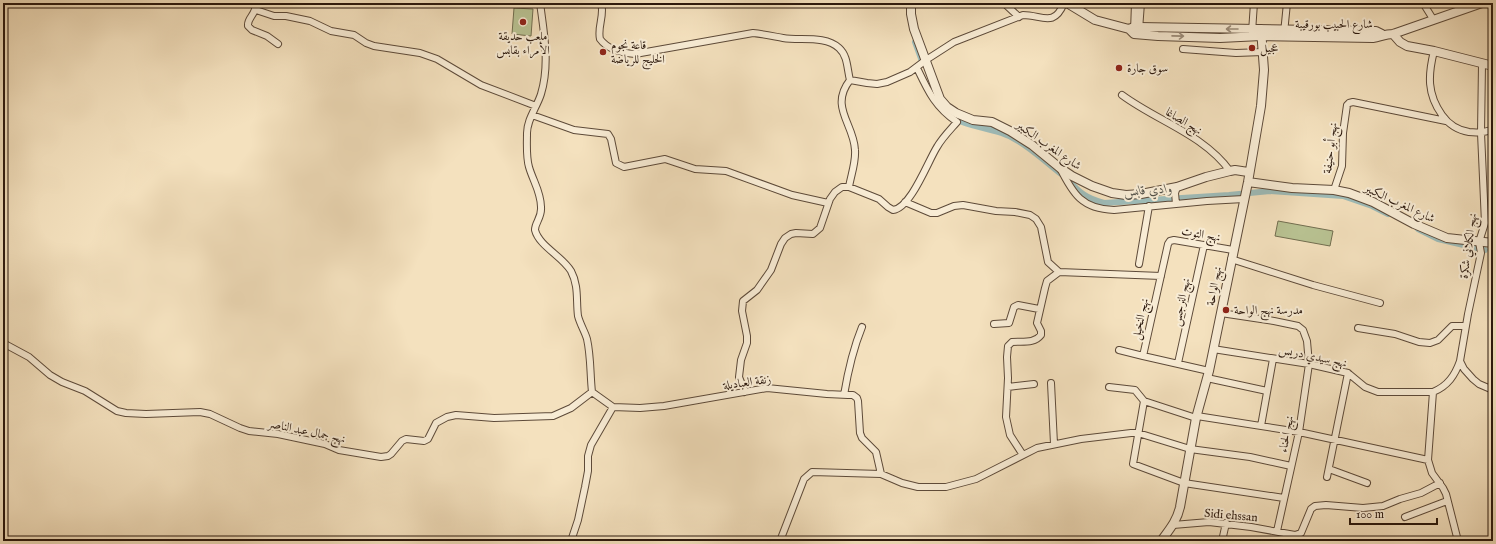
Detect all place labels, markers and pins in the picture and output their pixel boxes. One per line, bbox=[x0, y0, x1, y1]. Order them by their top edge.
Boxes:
marker: ملعب حديقة الأمراء بقابس bbox=[518, 17, 528, 27]
place label: ملعب حديقة الأمراء بقابس bbox=[496, 29, 550, 59]
place label: قاعة نجوم الخليج للرياضة bbox=[611, 38, 665, 70]
place label: عجيل bbox=[1260, 41, 1279, 57]
marker: عجيل bbox=[1247, 43, 1257, 53]
marker: قاعة نجوم الخليج للرياضة bbox=[598, 47, 608, 57]
place label: سوق جارة bbox=[1127, 61, 1168, 76]
marker: سوق جارة bbox=[1114, 63, 1124, 73]
place label: مدرسة نهج الواحة bbox=[1234, 303, 1303, 321]
marker: مدرسة نهج الواحة bbox=[1221, 305, 1231, 315]

